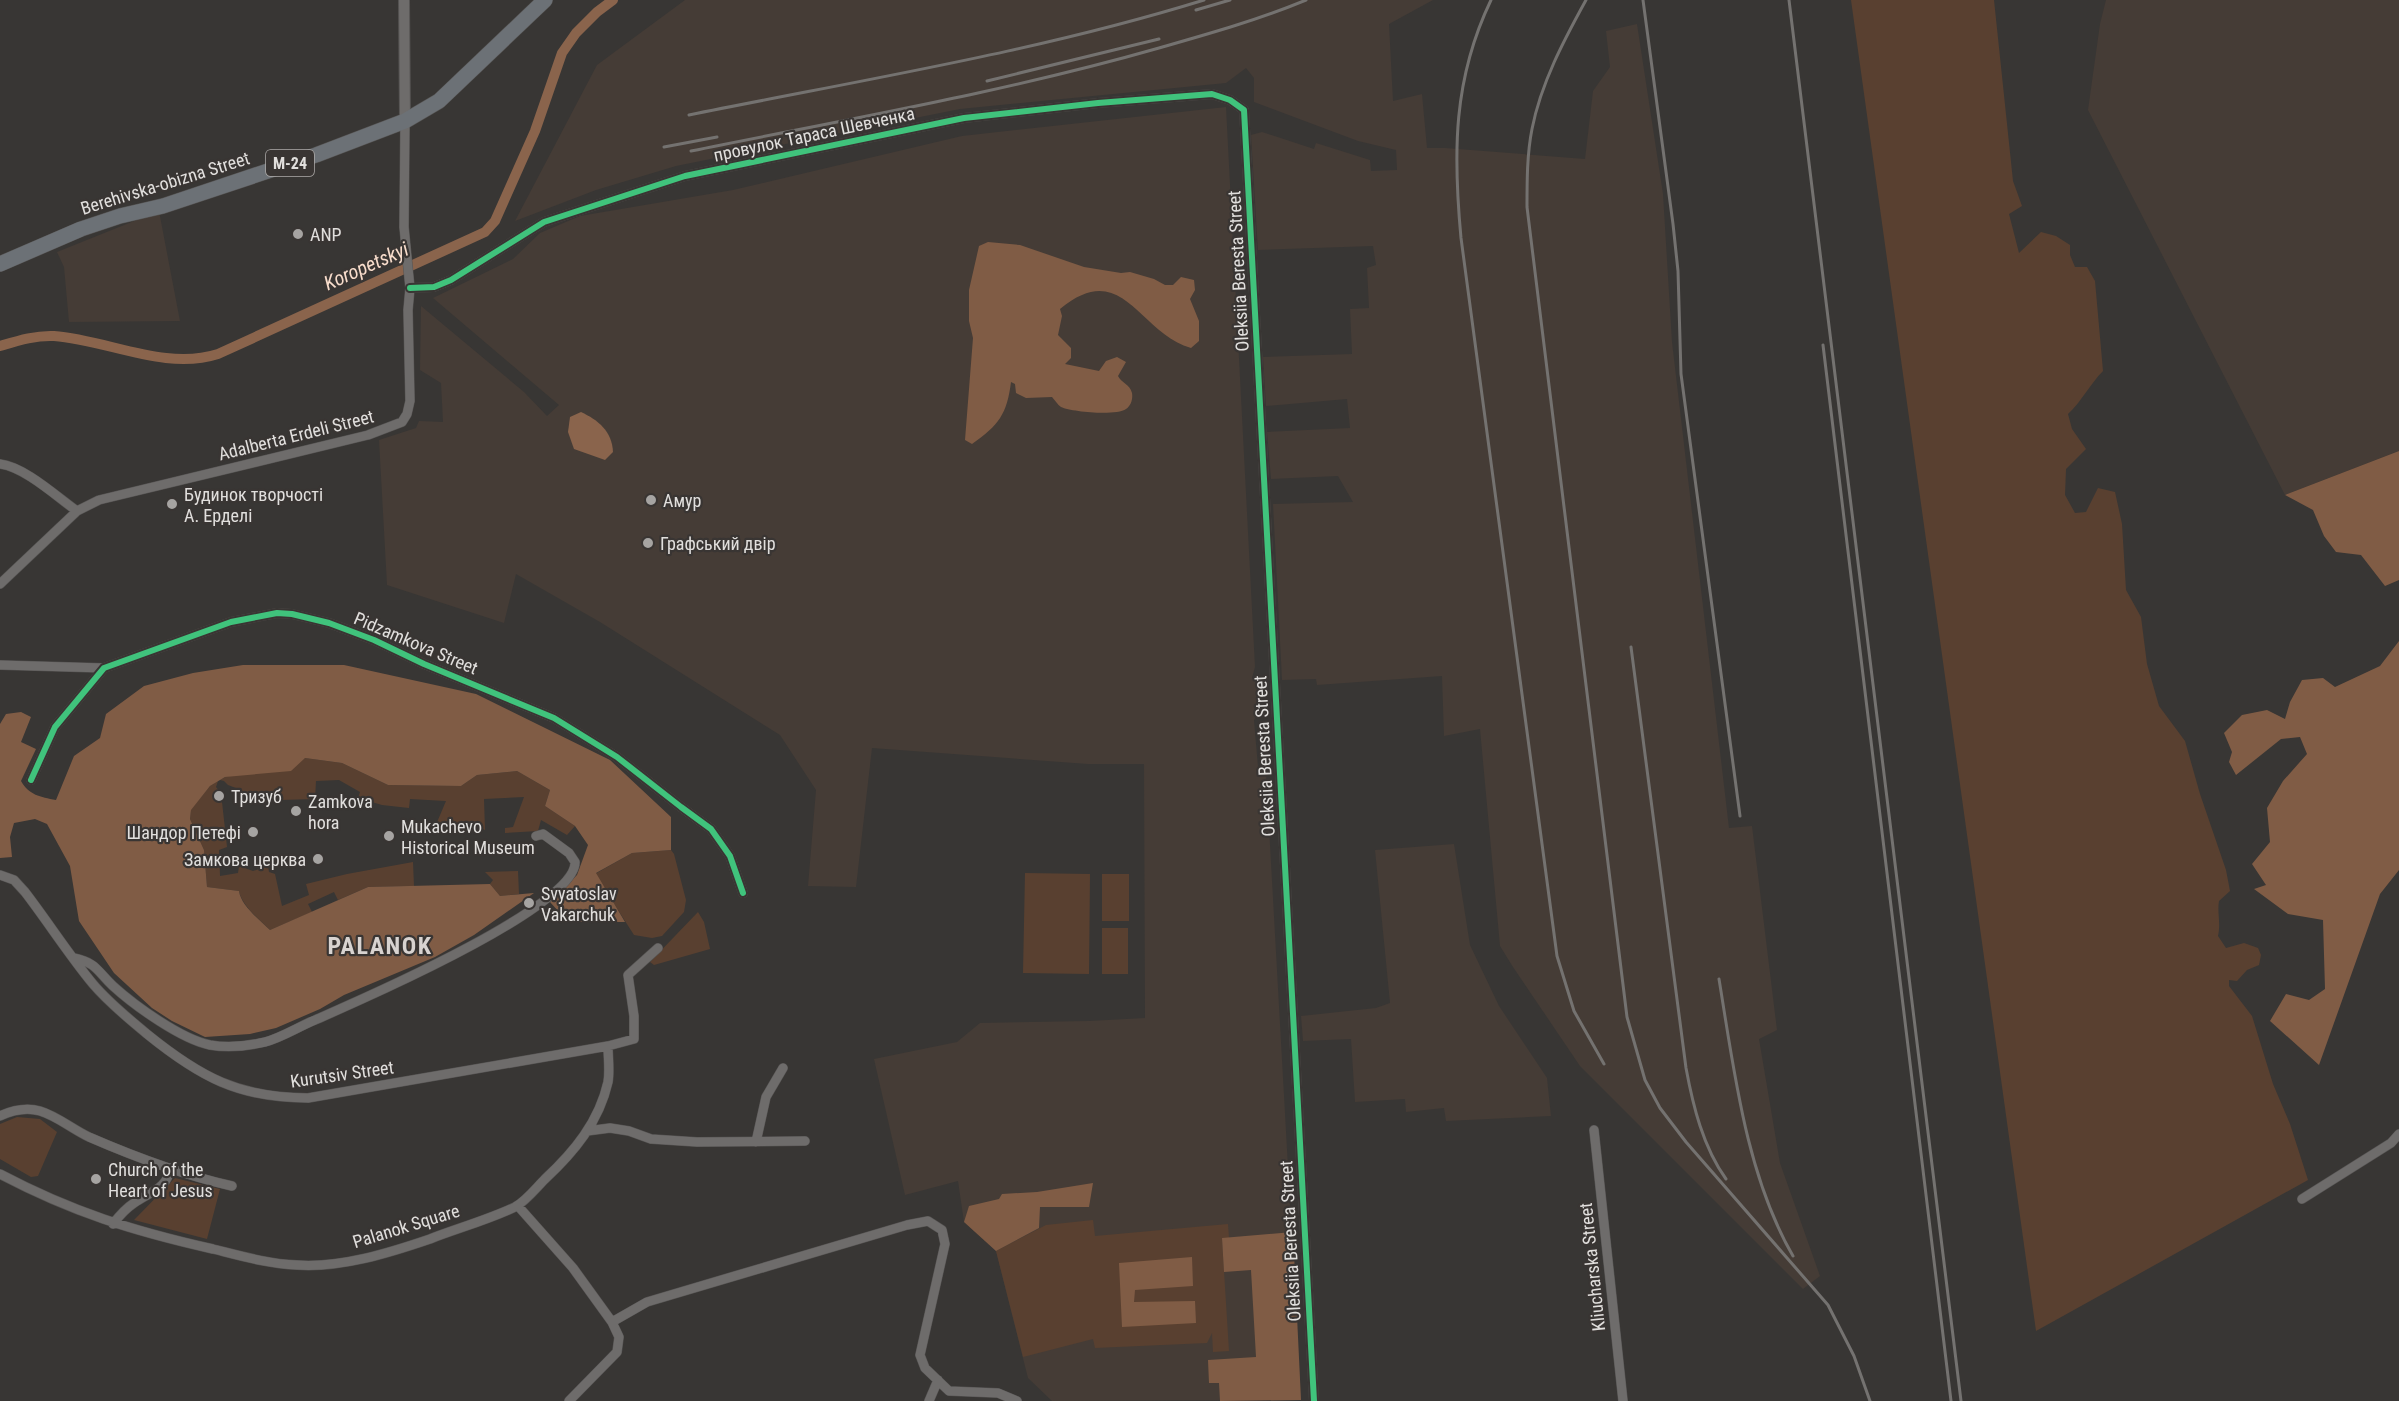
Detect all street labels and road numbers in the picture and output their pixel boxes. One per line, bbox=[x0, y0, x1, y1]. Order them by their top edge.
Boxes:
street label: провулок Тараса Шевченка bbox=[712, 102, 916, 166]
street label: Berehivska-obizna Street bbox=[78, 147, 252, 219]
road number: М-24 bbox=[266, 150, 314, 176]
street label: Oleksiia Beresta Street bbox=[1223, 190, 1253, 352]
street label: Adalberta Erdeli Street bbox=[216, 406, 376, 464]
street label: Pidzamkova Street bbox=[351, 607, 481, 679]
street label: Oleksiia Beresta Street bbox=[1249, 675, 1279, 837]
street label: Kurutsiv Street bbox=[289, 1056, 395, 1092]
street label: Oleksiia Beresta Street bbox=[1275, 1160, 1305, 1322]
street label: Palanok Square bbox=[350, 1200, 462, 1252]
street label: Kliucharska Street bbox=[1575, 1202, 1609, 1332]

